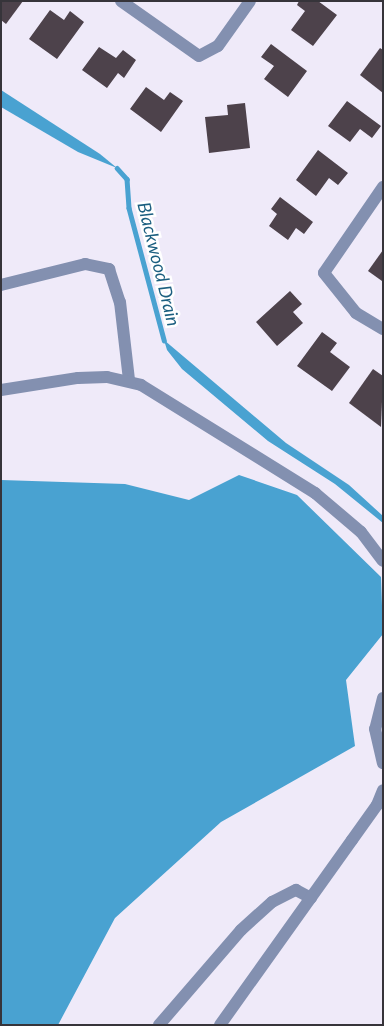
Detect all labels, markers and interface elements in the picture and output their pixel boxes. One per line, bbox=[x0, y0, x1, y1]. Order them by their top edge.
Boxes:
water label: Blackwood Drain bbox=[133, 200, 185, 328]

